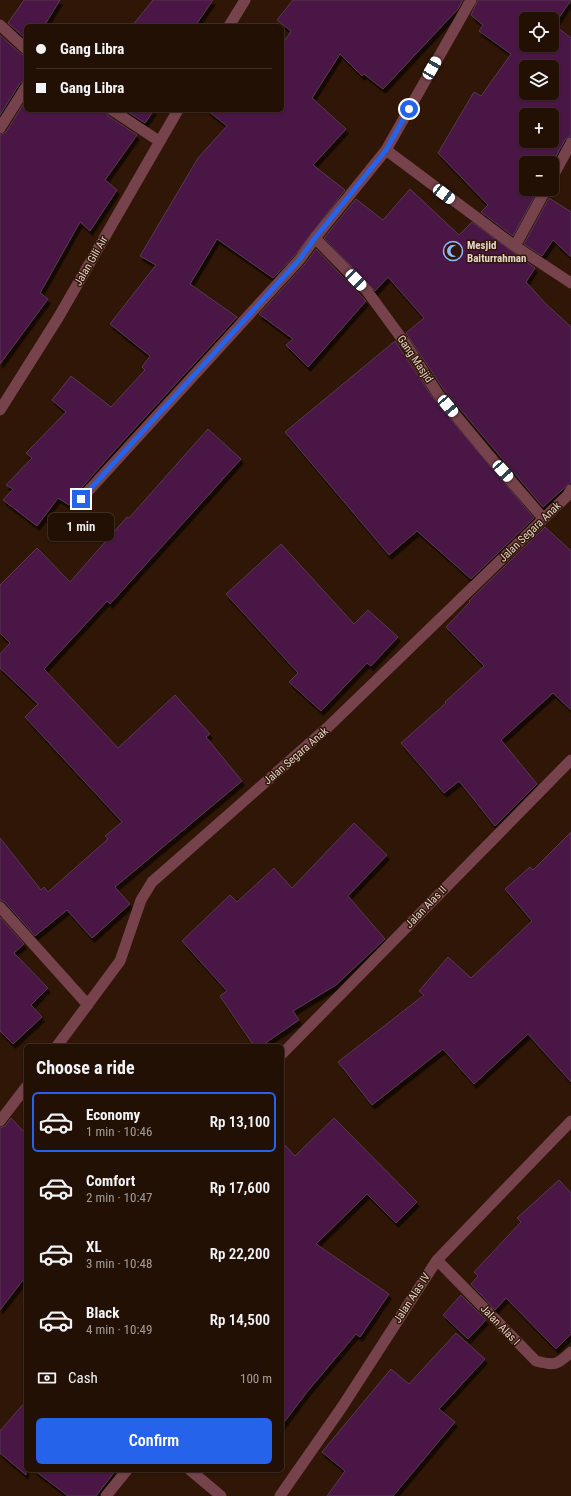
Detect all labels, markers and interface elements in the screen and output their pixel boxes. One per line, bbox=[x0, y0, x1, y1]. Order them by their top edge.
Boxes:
map controls bbox=[519, 12, 559, 196]
button: locate bbox=[519, 12, 559, 52]
text: Gang Libra bbox=[60, 40, 124, 58]
car bbox=[421, 55, 443, 81]
button: layers bbox=[519, 60, 559, 100]
text: Gang Libra bbox=[60, 79, 124, 97]
route start bbox=[400, 100, 418, 118]
button: + bbox=[519, 108, 559, 148]
button: − bbox=[519, 156, 559, 196]
car bbox=[431, 182, 457, 206]
street label: Jalan Gili Air bbox=[72, 233, 111, 288]
place label: Mesjid Baiturrahman bbox=[467, 239, 526, 265]
mosque icon: Mesjid Baiturrahman bbox=[442, 240, 464, 262]
car bbox=[343, 267, 369, 293]
street label: Gang Masjid bbox=[394, 333, 436, 385]
car bbox=[436, 393, 460, 419]
car bbox=[491, 458, 515, 484]
route end bbox=[72, 490, 90, 508]
street label: Jalan Segara Anak bbox=[496, 499, 564, 565]
callout: 1 min bbox=[48, 513, 114, 541]
text: 1 min bbox=[67, 519, 95, 534]
street label: Jalan Segara Anak bbox=[261, 725, 331, 787]
street label: Jalan Alas II bbox=[403, 883, 449, 931]
text: Choose a ride bbox=[36, 1057, 135, 1078]
icon: car bbox=[38, 1104, 74, 1140]
text: Economy bbox=[86, 1106, 140, 1124]
text: Rp 13,100 bbox=[210, 1113, 270, 1131]
text: 1 min · 10:46 bbox=[86, 1124, 152, 1139]
icon: car bbox=[38, 1170, 74, 1206]
text: Comfort bbox=[86, 1172, 135, 1190]
text: Rp 17,600 bbox=[210, 1179, 270, 1197]
text: 2 min · 10:47 bbox=[86, 1190, 152, 1205]
icon: car bbox=[38, 1236, 74, 1272]
text: XL bbox=[86, 1238, 102, 1256]
text: Rp 22,200 bbox=[210, 1245, 270, 1263]
text: 3 min · 10:48 bbox=[86, 1256, 152, 1271]
street label: Jalan Alas IV bbox=[391, 1271, 433, 1325]
icon: car bbox=[38, 1302, 74, 1338]
street label: Jalan Alas I bbox=[478, 1302, 522, 1348]
text: Black bbox=[86, 1304, 119, 1322]
text: Rp 14,500 bbox=[210, 1311, 270, 1329]
text: 4 min · 10:49 bbox=[86, 1322, 152, 1337]
icon: cash bbox=[36, 1367, 58, 1389]
text: Cash bbox=[68, 1369, 98, 1387]
text: 100 m bbox=[240, 1371, 272, 1386]
button: Confirm bbox=[36, 1418, 272, 1464]

